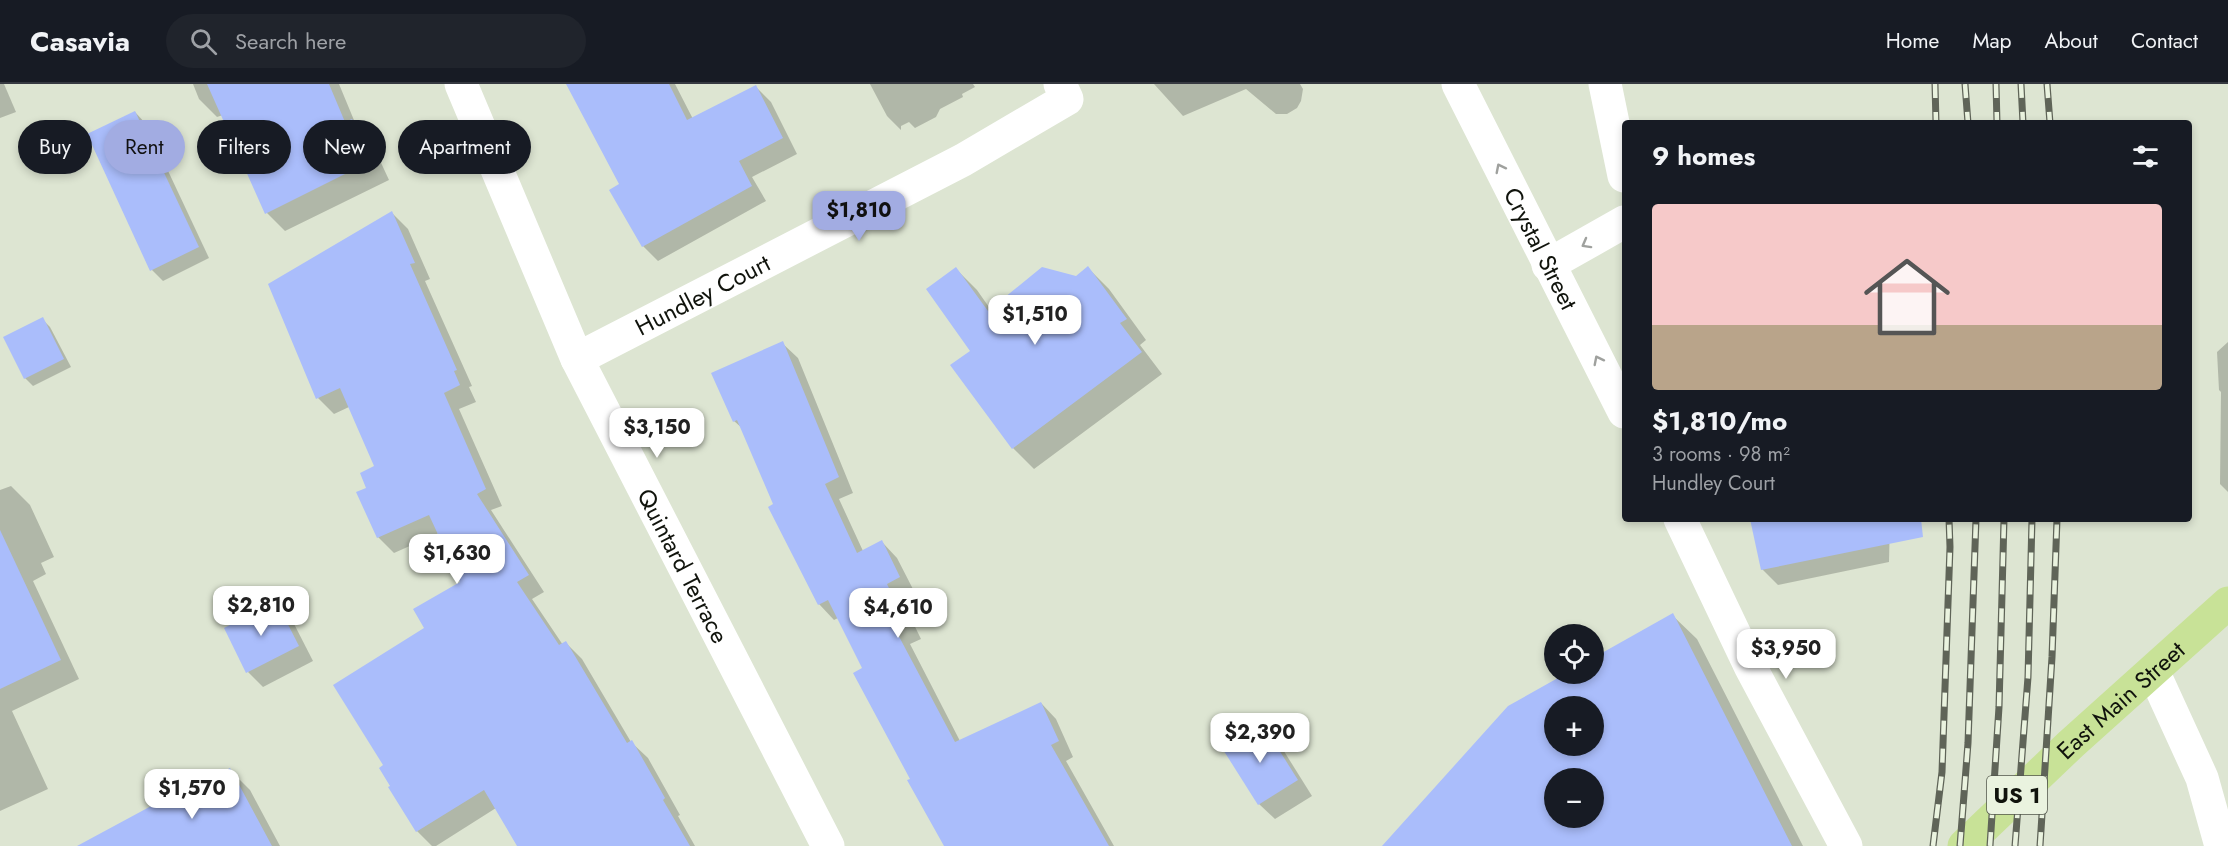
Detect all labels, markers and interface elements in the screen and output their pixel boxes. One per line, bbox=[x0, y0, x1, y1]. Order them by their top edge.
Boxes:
search box bbox=[166, 14, 586, 68]
text: Casavia bbox=[30, 21, 130, 62]
icon: search bbox=[187, 25, 220, 58]
text: Search here bbox=[235, 25, 346, 57]
text: Home bbox=[1886, 26, 1939, 56]
text: Map bbox=[1972, 26, 2012, 56]
text: About bbox=[2045, 26, 2098, 56]
text: Contact bbox=[2131, 26, 2198, 56]
chip: Buy bbox=[18, 120, 92, 174]
chip: Rent bbox=[104, 120, 185, 174]
chip: Filters bbox=[197, 120, 291, 174]
chip: New bbox=[303, 120, 386, 174]
chip: Apartment bbox=[398, 120, 531, 174]
text: 9 homes bbox=[1652, 137, 1755, 175]
icon: filters bbox=[2129, 140, 2162, 173]
one-way arrow bbox=[1495, 163, 1507, 174]
street label: Crystal Street bbox=[1495, 181, 1587, 316]
pin: $1,810 bbox=[810, 191, 908, 242]
text: $1,810 bbox=[826, 196, 892, 225]
one-way arrow bbox=[1582, 237, 1593, 248]
icon: home bbox=[1853, 243, 1961, 351]
street label: Hundley Court bbox=[629, 245, 776, 344]
pin: $1,510 bbox=[986, 295, 1084, 346]
text: $1,510 bbox=[1002, 300, 1068, 329]
one-way arrow bbox=[1593, 356, 1605, 367]
text: $1,810/mo bbox=[1652, 402, 1787, 440]
pin: $3,150 bbox=[608, 408, 706, 459]
text: $3,150 bbox=[623, 413, 691, 442]
text: 3 rooms · 98 m² bbox=[1652, 440, 1790, 469]
text: Hundley Court bbox=[1652, 469, 1775, 498]
street label: Quintard Terrace bbox=[629, 482, 738, 649]
pin: $1,630 bbox=[408, 534, 506, 585]
text: $1,630 bbox=[423, 539, 491, 568]
pin: $2,810 bbox=[212, 586, 310, 637]
pin: $4,610 bbox=[849, 588, 947, 639]
text: $2,810 bbox=[227, 591, 295, 620]
text: $4,610 bbox=[863, 593, 933, 622]
map controls bbox=[1544, 624, 1604, 828]
button: locate bbox=[1544, 624, 1604, 684]
pin: $3,950 bbox=[1737, 629, 1835, 680]
street label: East Main Street bbox=[2048, 633, 2192, 767]
text: $3,950 bbox=[1751, 634, 1821, 663]
button: + bbox=[1544, 696, 1604, 756]
pin: $2,390 bbox=[1211, 713, 1309, 764]
text: $2,390 bbox=[1224, 718, 1296, 747]
button: − bbox=[1544, 768, 1604, 828]
pin: $1,570 bbox=[143, 769, 241, 820]
text: $1,570 bbox=[158, 774, 226, 803]
road number: US 1 bbox=[1987, 776, 2047, 814]

